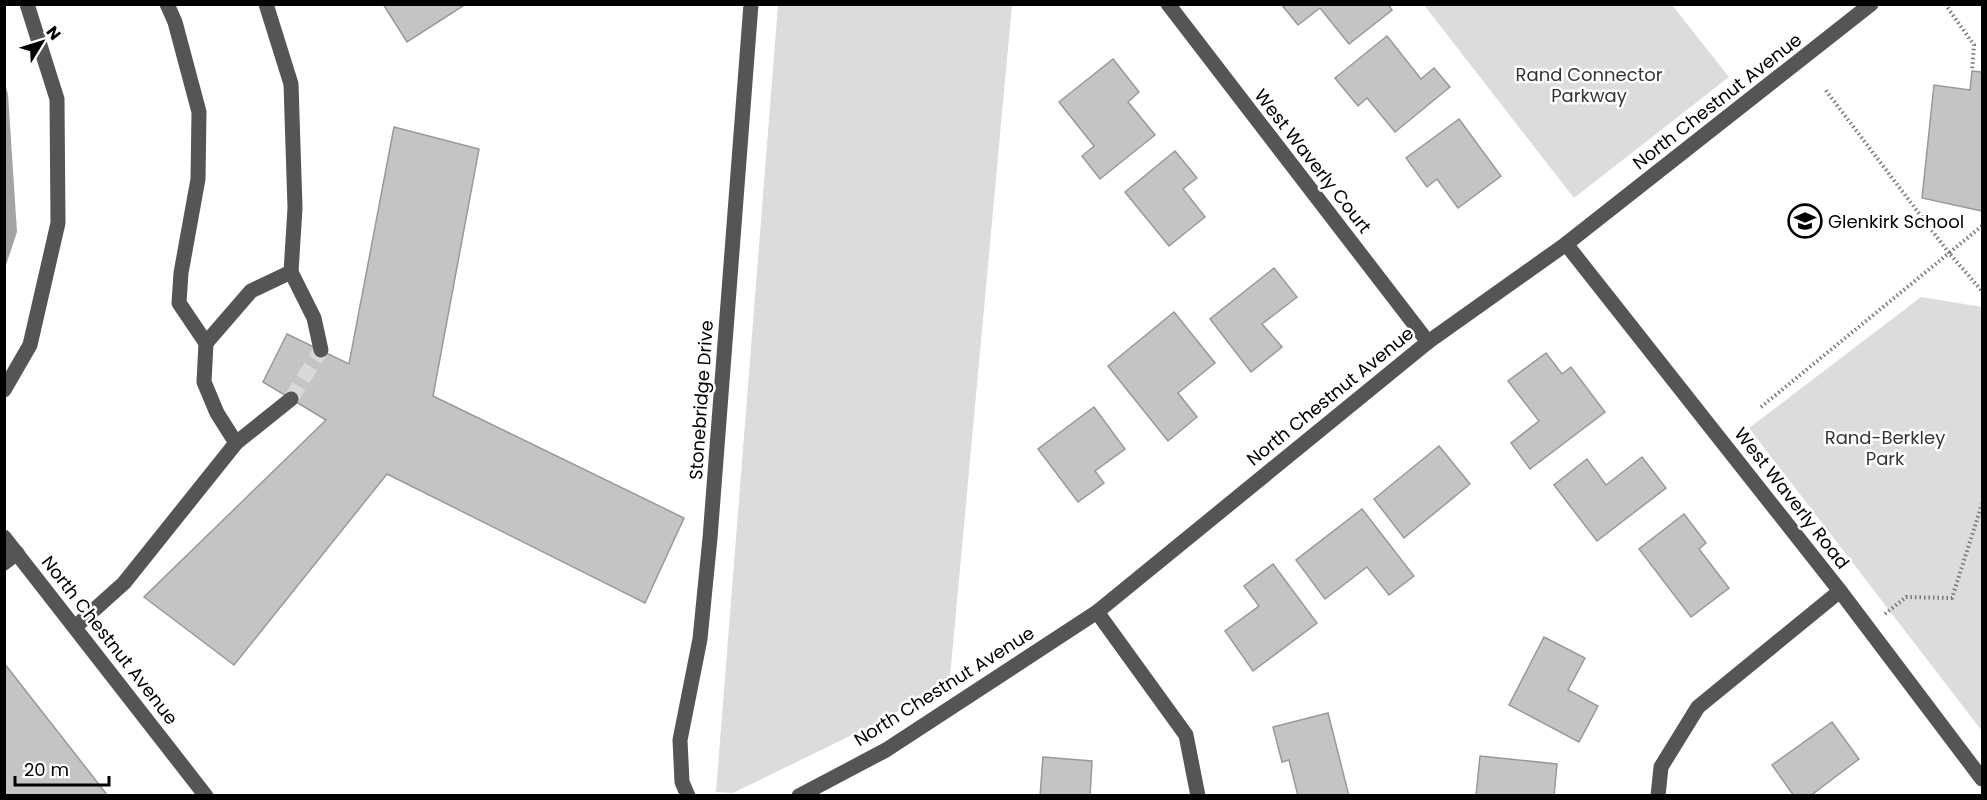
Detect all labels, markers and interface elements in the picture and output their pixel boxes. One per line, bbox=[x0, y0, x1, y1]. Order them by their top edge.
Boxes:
north arrow bbox=[12, 12, 72, 72]
text: N bbox=[41, 21, 66, 45]
street label: North Chestnut Avenue bbox=[1627, 27, 1807, 175]
park label: Rand Connector Parkway bbox=[1516, 62, 1663, 108]
street label: West Waverly Court bbox=[1249, 84, 1377, 238]
school or university icon: Glenkirk School bbox=[1787, 203, 1823, 239]
place label: Glenkirk School bbox=[1828, 209, 1964, 234]
street label: Stonebridge Drive bbox=[683, 319, 719, 481]
street label: North Chestnut Avenue bbox=[1241, 321, 1419, 471]
street label: West Waverly Road bbox=[1729, 422, 1855, 574]
park label: Rand-Berkley Park bbox=[1825, 425, 1945, 471]
street label: North Chestnut Avenue bbox=[36, 550, 184, 730]
street label: North Chestnut Avenue bbox=[849, 620, 1039, 752]
scale bar bbox=[15, 749, 110, 787]
text: 20 m bbox=[24, 757, 69, 782]

